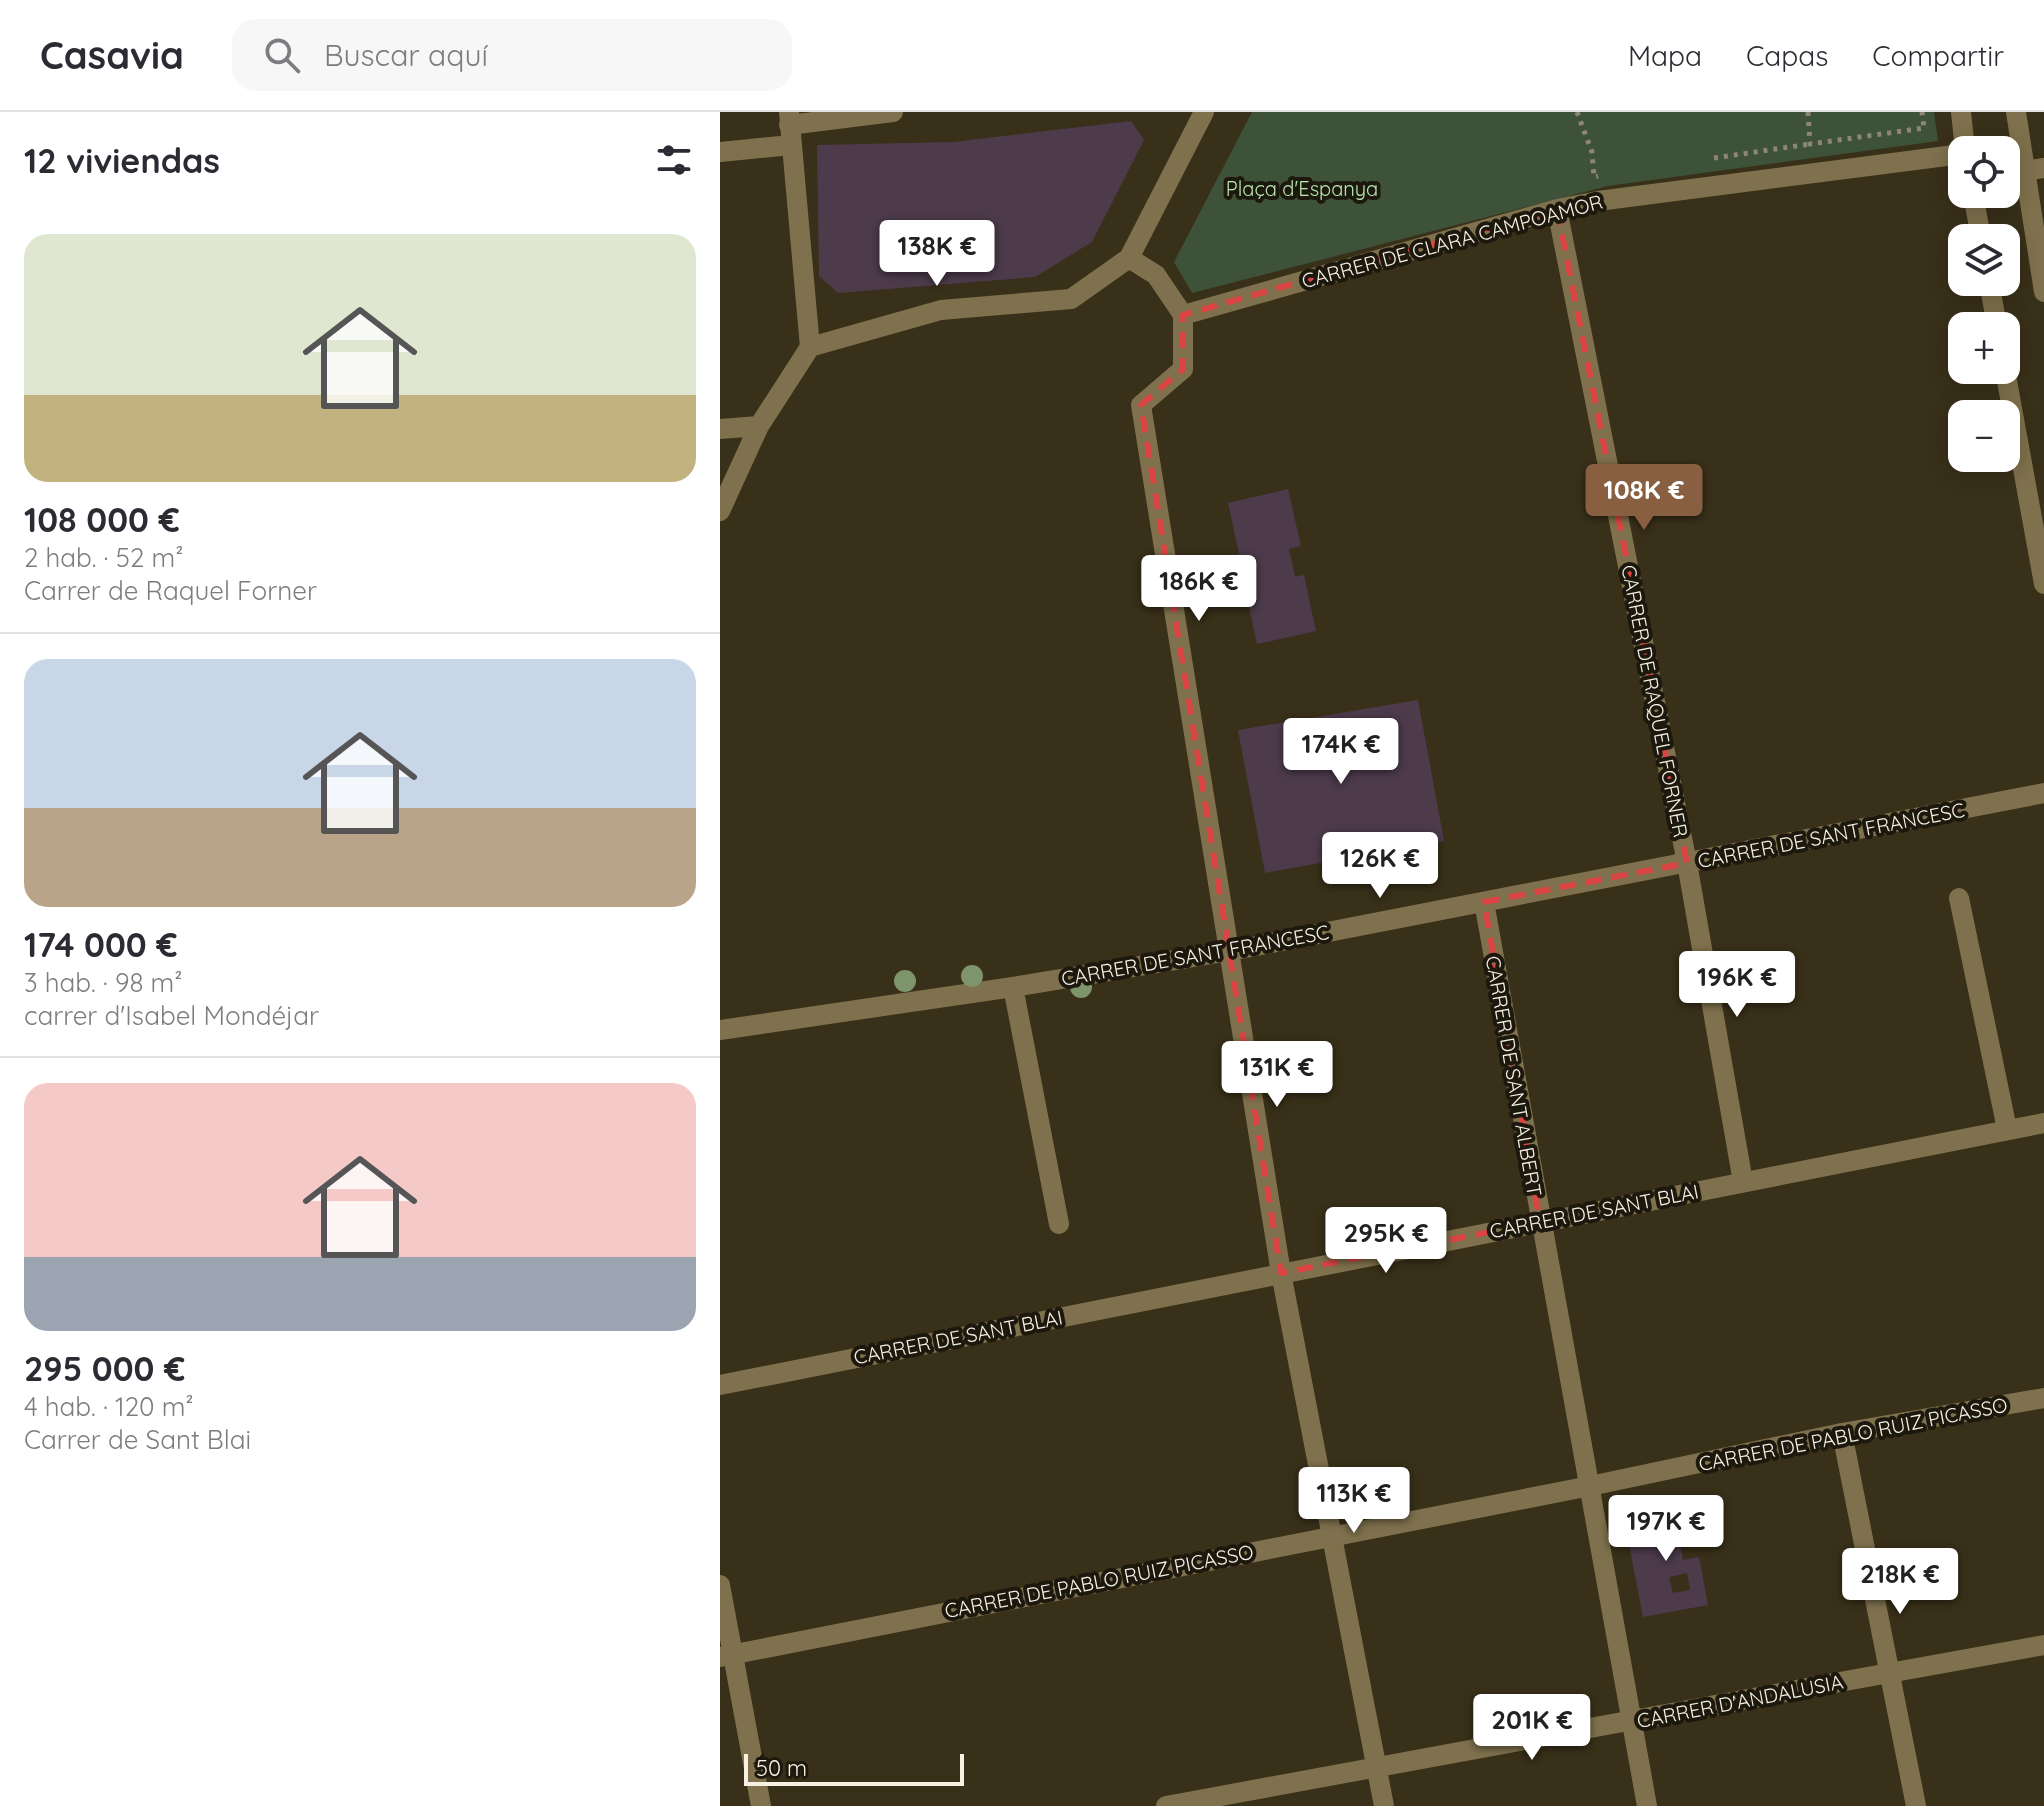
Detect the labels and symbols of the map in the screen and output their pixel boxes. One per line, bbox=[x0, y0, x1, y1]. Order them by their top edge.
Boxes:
park label: Plaça d'Espanya bbox=[1226, 176, 1378, 201]
street label: CARRER DE CLARA CAMPOAMOR bbox=[1299, 189, 1605, 293]
pin: 138K € bbox=[872, 220, 1002, 288]
pin: 108K € bbox=[1579, 464, 1709, 532]
pin: 186K € bbox=[1134, 555, 1264, 623]
street label: CARRER DE RAQUEL FORNER bbox=[1616, 563, 1694, 839]
pin: 174K € bbox=[1276, 718, 1406, 786]
street label: CARRER DE SANT FRANCESC bbox=[1695, 797, 1967, 873]
pin: 126K € bbox=[1315, 832, 1445, 900]
street label: CARRER DE SANT FRANCESC bbox=[1059, 919, 1331, 991]
pin: 196K € bbox=[1672, 951, 1802, 1019]
street label: CARRER DE SANT ALBERT bbox=[1481, 954, 1547, 1198]
pin: 131K € bbox=[1212, 1041, 1342, 1109]
street label: CARRER DE SANT BLAI bbox=[1488, 1178, 1700, 1244]
pin: 295K € bbox=[1321, 1207, 1451, 1275]
street label: CARRER DE SANT BLAI bbox=[852, 1304, 1064, 1370]
street label: CARRER DE PABLO RUIZ PICASSO bbox=[1696, 1392, 2010, 1476]
pin: 113K € bbox=[1289, 1467, 1419, 1535]
pin: 197K € bbox=[1601, 1495, 1731, 1563]
street label: CARRER DE PABLO RUIZ PICASSO bbox=[942, 1539, 1256, 1623]
pin: 218K € bbox=[1835, 1548, 1965, 1616]
street label: CARRER D'ANDALUSIA bbox=[1635, 1669, 1845, 1733]
pin: 201K € bbox=[1467, 1694, 1597, 1762]
scale bar bbox=[744, 1750, 964, 1786]

